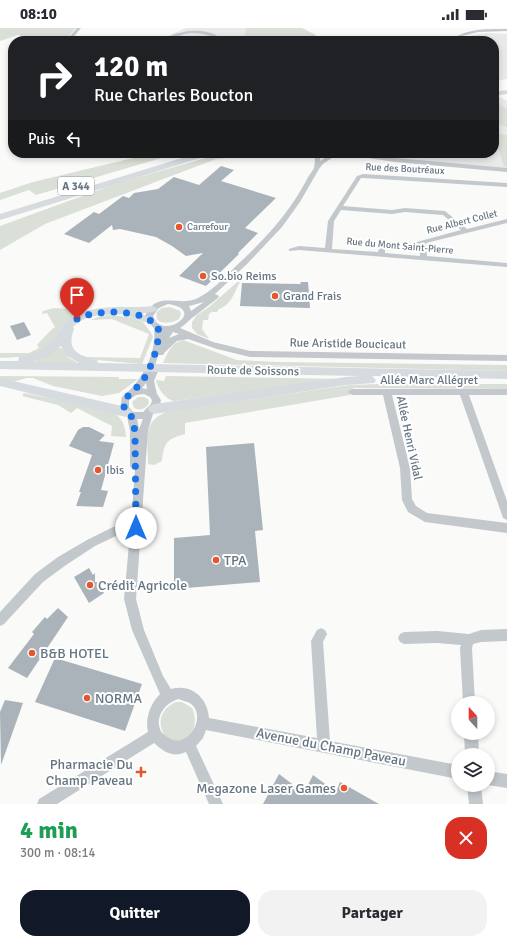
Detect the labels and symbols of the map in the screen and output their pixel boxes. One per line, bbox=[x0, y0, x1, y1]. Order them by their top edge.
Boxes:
street label: Rue des Boutréaux bbox=[365, 161, 445, 177]
road number: A 344 bbox=[58, 177, 94, 195]
street label: Rue Albert Collet bbox=[425, 207, 499, 237]
place label: Carrefour bbox=[187, 221, 228, 233]
marker: Carrefour bbox=[174, 222, 184, 232]
street label: Rue du Mont Saint-Pierre bbox=[346, 235, 454, 257]
place label: So.bio Reims bbox=[211, 269, 277, 284]
marker: So.bio Reims bbox=[198, 271, 208, 281]
pin bbox=[60, 278, 94, 319]
place label: Grand Frais bbox=[283, 289, 342, 304]
marker: Grand Frais bbox=[270, 291, 280, 301]
street label: Rue Aristide Boucicaut bbox=[290, 335, 406, 353]
street label: Route de Soissons bbox=[207, 363, 299, 379]
street label: Allée Marc Allégret bbox=[380, 373, 478, 388]
street label: Allée Henri Vidal bbox=[393, 394, 425, 482]
place label: Ibis bbox=[106, 463, 124, 478]
marker: Ibis bbox=[93, 465, 103, 475]
position arrow bbox=[115, 507, 157, 549]
place label: TPA bbox=[224, 552, 247, 569]
marker: TPA bbox=[211, 555, 221, 565]
place label: Crédit Agricole bbox=[98, 577, 187, 594]
marker: Crédit Agricole bbox=[85, 580, 95, 590]
place label: B&B HOTEL bbox=[40, 645, 109, 662]
marker: B&B HOTEL bbox=[27, 648, 37, 658]
place label: NORMA bbox=[95, 690, 142, 707]
marker: NORMA bbox=[82, 693, 92, 703]
north arrow bbox=[451, 696, 495, 740]
street label: Avenue du Champ Paveau bbox=[255, 724, 407, 770]
place label: Pharmacie Du Champ Paveau bbox=[46, 756, 133, 789]
marker: Pharmacie Du Champ Paveau bbox=[136, 767, 146, 777]
place label: Megazone Laser Games bbox=[196, 780, 336, 797]
marker: Megazone Laser Games bbox=[339, 783, 349, 793]

